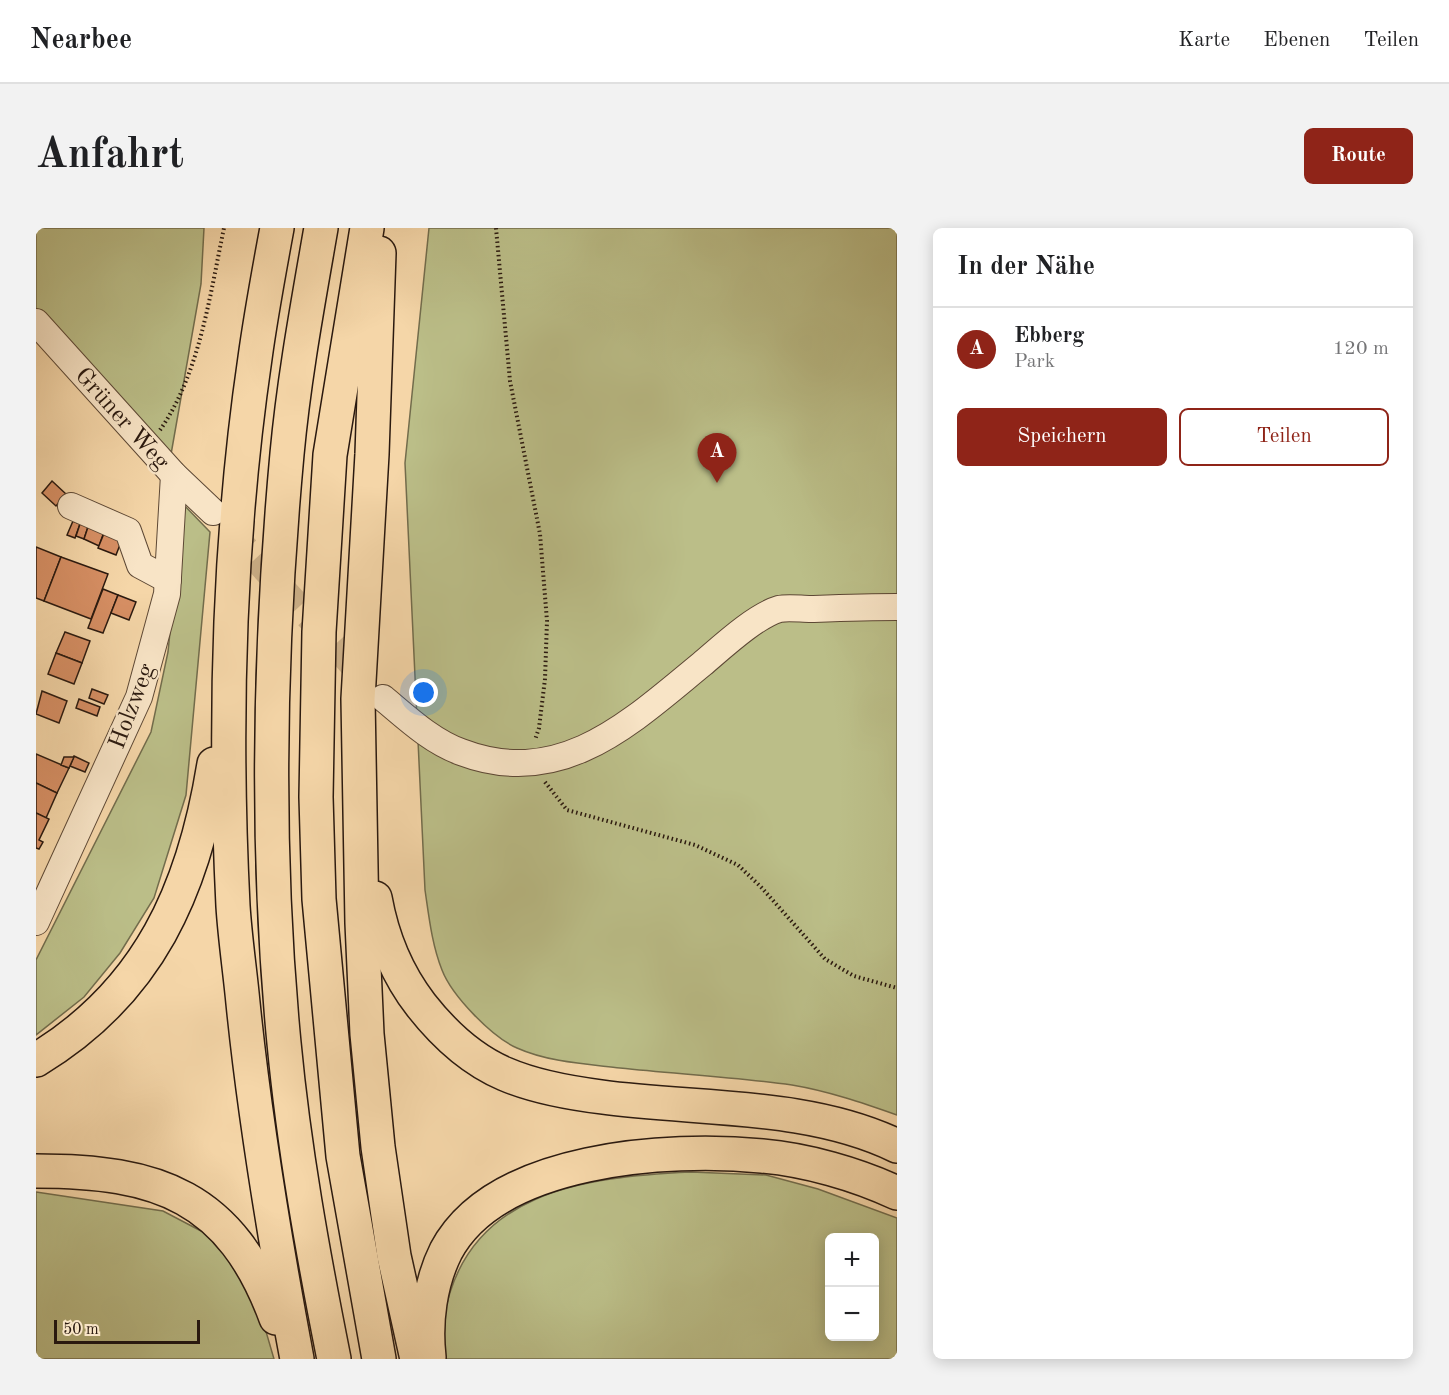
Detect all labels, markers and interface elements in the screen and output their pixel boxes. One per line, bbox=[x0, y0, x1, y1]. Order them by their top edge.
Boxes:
text: Nearbee bbox=[30, 27, 132, 55]
text: Karte bbox=[1178, 30, 1230, 51]
text: Ebenen bbox=[1263, 30, 1330, 51]
text: Teilen bbox=[1363, 30, 1419, 51]
button: Route bbox=[1304, 128, 1413, 184]
text: Anfahrt bbox=[36, 135, 184, 177]
text: In der Nähe bbox=[957, 254, 1095, 280]
text: Ebberg bbox=[1014, 325, 1085, 347]
text: A bbox=[969, 339, 984, 359]
text: 120 m bbox=[1333, 339, 1389, 359]
text: Park bbox=[1014, 352, 1055, 372]
street label: Grüner Weg bbox=[70, 364, 173, 475]
button: Speichern bbox=[957, 408, 1167, 466]
button: Teilen bbox=[1179, 408, 1389, 466]
pin: A bbox=[698, 434, 736, 483]
street label: Holzweg bbox=[106, 661, 160, 753]
your location bbox=[409, 678, 438, 707]
map controls bbox=[825, 1233, 879, 1341]
button: + bbox=[825, 1233, 879, 1287]
button: − bbox=[825, 1287, 879, 1341]
scale bar bbox=[54, 1317, 200, 1344]
text: 50 m bbox=[63, 1322, 99, 1338]

